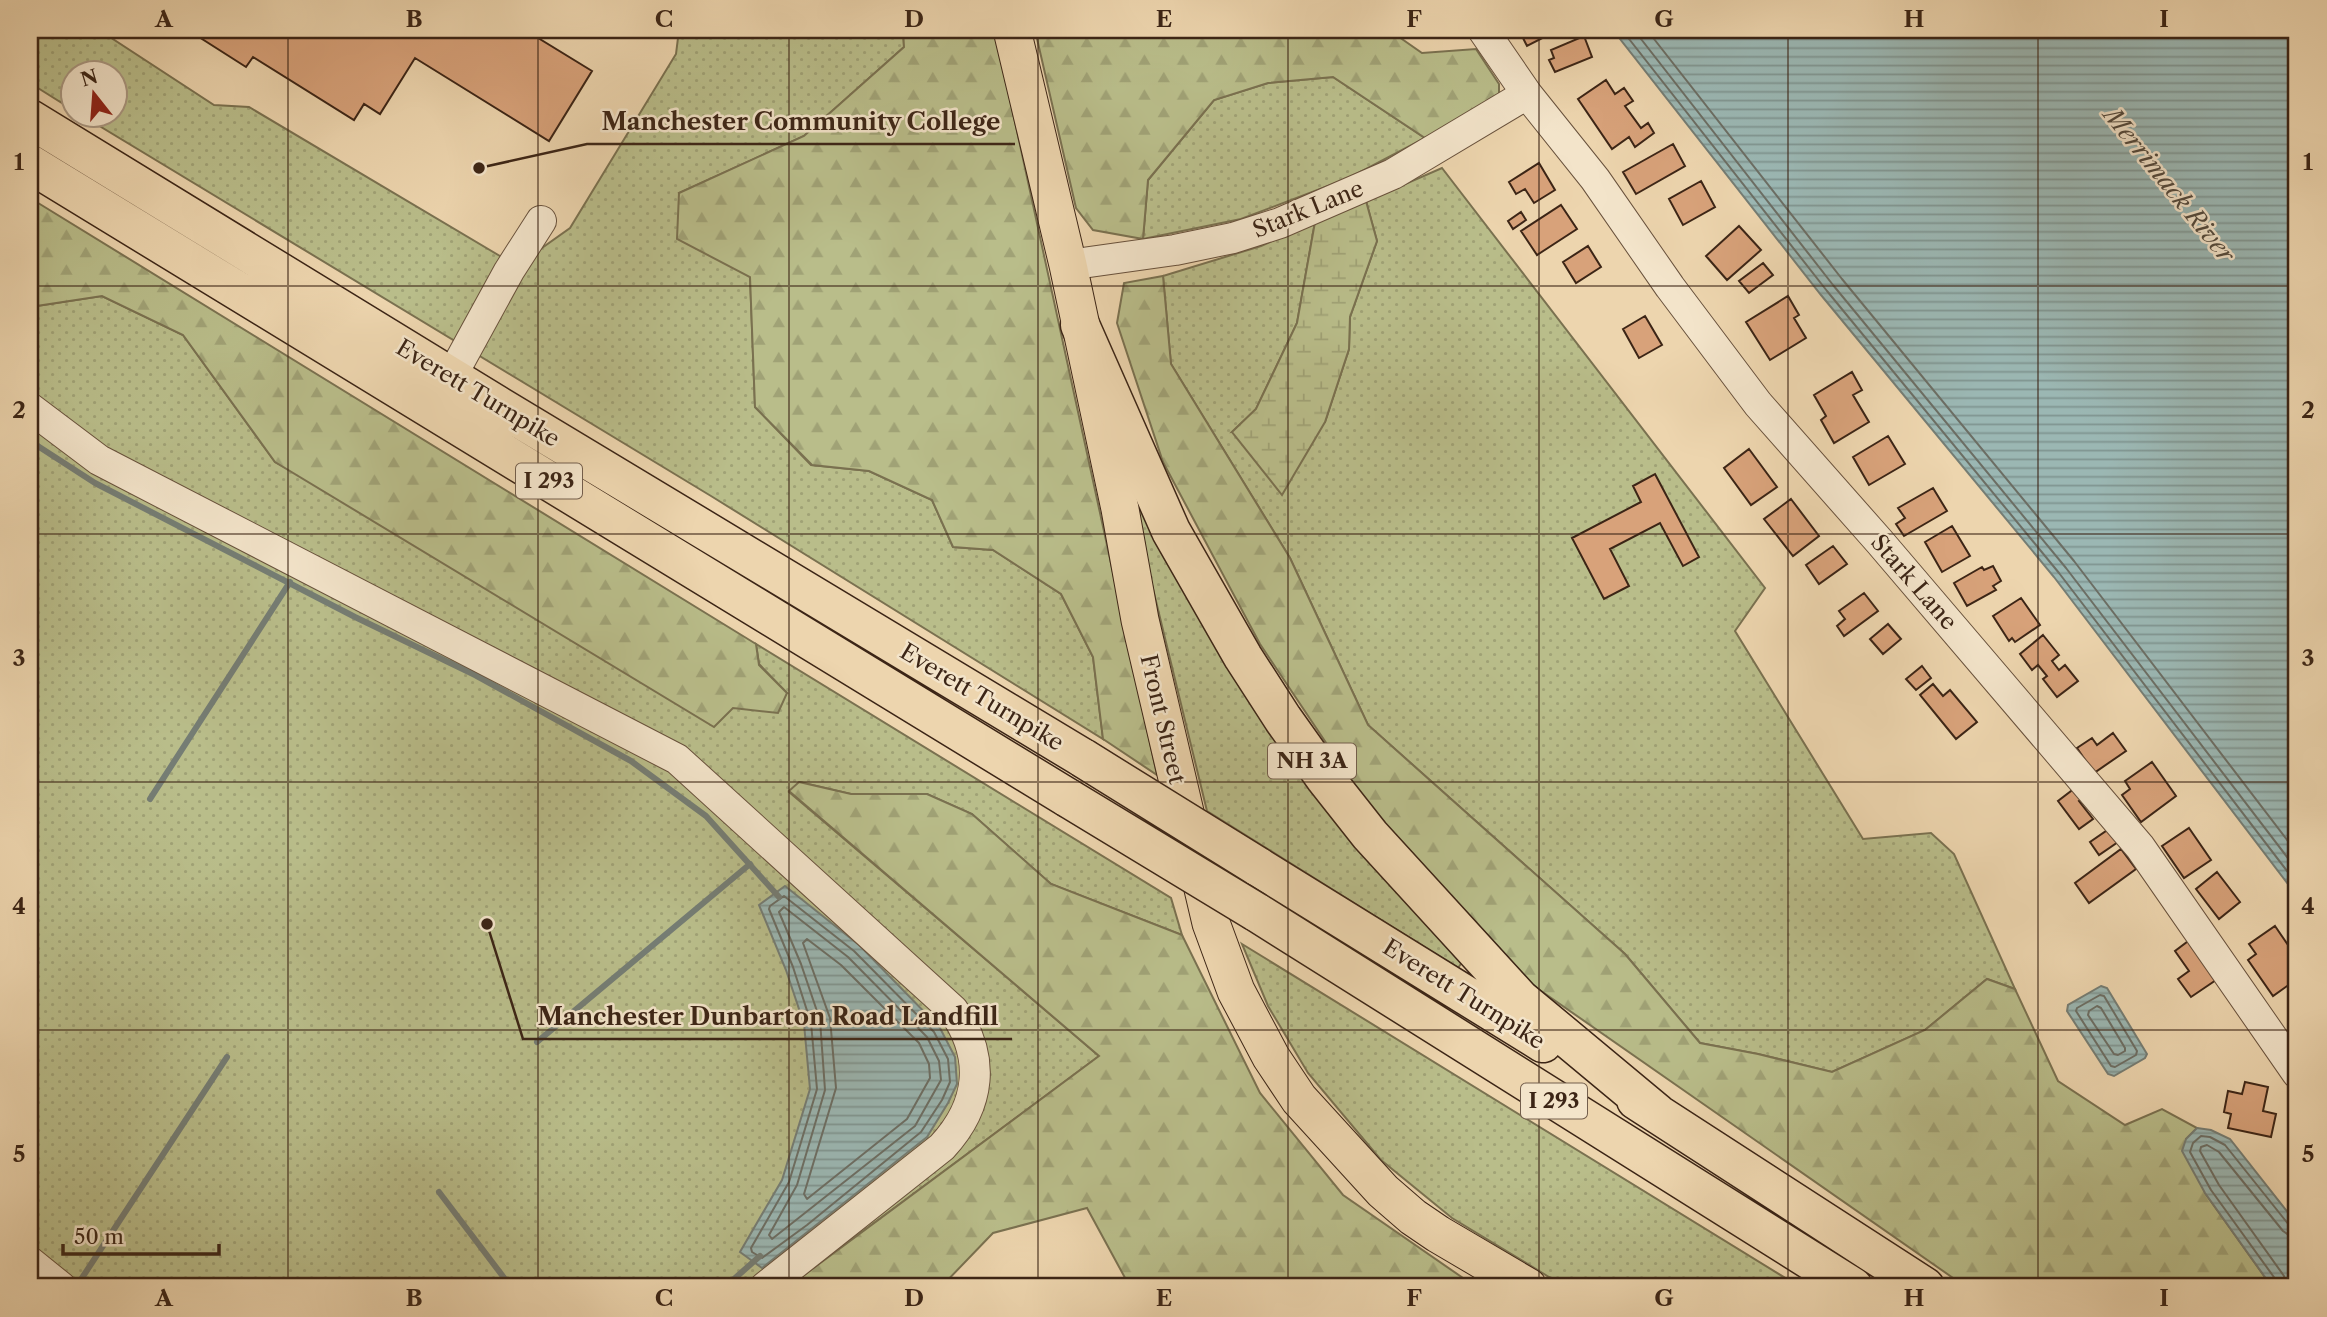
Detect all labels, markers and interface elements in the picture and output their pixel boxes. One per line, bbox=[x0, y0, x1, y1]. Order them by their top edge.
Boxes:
text: A bbox=[154, 5, 174, 33]
text: B bbox=[405, 5, 423, 33]
text: C bbox=[655, 5, 673, 33]
text: D bbox=[904, 5, 924, 33]
text: E bbox=[1156, 5, 1172, 33]
text: F bbox=[1406, 5, 1422, 33]
text: G bbox=[1654, 5, 1674, 33]
text: H bbox=[1904, 5, 1925, 33]
text: I bbox=[2159, 5, 2169, 33]
north arrow bbox=[60, 60, 130, 130]
text: N bbox=[78, 65, 100, 92]
callout: Manchester Community College bbox=[587, 99, 1015, 144]
water label: Merrimack River bbox=[2096, 99, 2242, 269]
text: Manchester Community College bbox=[602, 107, 1000, 136]
text: 1 bbox=[14, 148, 25, 176]
text: 1 bbox=[2303, 148, 2314, 176]
street label: Stark Lane bbox=[1248, 174, 1368, 244]
street label: Everett Turnpike bbox=[391, 333, 565, 453]
text: 2 bbox=[12, 396, 26, 424]
text: 2 bbox=[2301, 396, 2315, 424]
road number: I 293 bbox=[516, 463, 582, 498]
street label: Stark Lane bbox=[1865, 529, 1963, 635]
street label: Everett Turnpike bbox=[895, 637, 1069, 757]
text: 3 bbox=[13, 644, 26, 672]
text: 3 bbox=[2302, 644, 2315, 672]
street label: Front Street bbox=[1134, 651, 1192, 787]
road number: NH 3A bbox=[1268, 744, 1356, 778]
text: 4 bbox=[12, 892, 26, 920]
text: 4 bbox=[2301, 892, 2315, 920]
street label: Everett Turnpike bbox=[1378, 933, 1550, 1055]
callout: Manchester Dunbarton Road Landfill bbox=[523, 994, 1012, 1039]
text: Manchester Dunbarton Road Landfill bbox=[537, 1002, 999, 1031]
road number: I 293 bbox=[1521, 1084, 1587, 1118]
text: 5 bbox=[13, 1140, 25, 1168]
text: 5 bbox=[2302, 1140, 2314, 1168]
scale bar bbox=[63, 1212, 219, 1256]
text: 50 m bbox=[74, 1224, 124, 1249]
text: A bbox=[154, 1284, 174, 1312]
text: B bbox=[405, 1284, 423, 1312]
text: C bbox=[655, 1284, 673, 1312]
text: D bbox=[904, 1284, 924, 1312]
text: E bbox=[1156, 1284, 1172, 1312]
text: F bbox=[1406, 1284, 1422, 1312]
text: G bbox=[1654, 1284, 1674, 1312]
text: H bbox=[1904, 1284, 1925, 1312]
text: I bbox=[2159, 1284, 2169, 1312]

